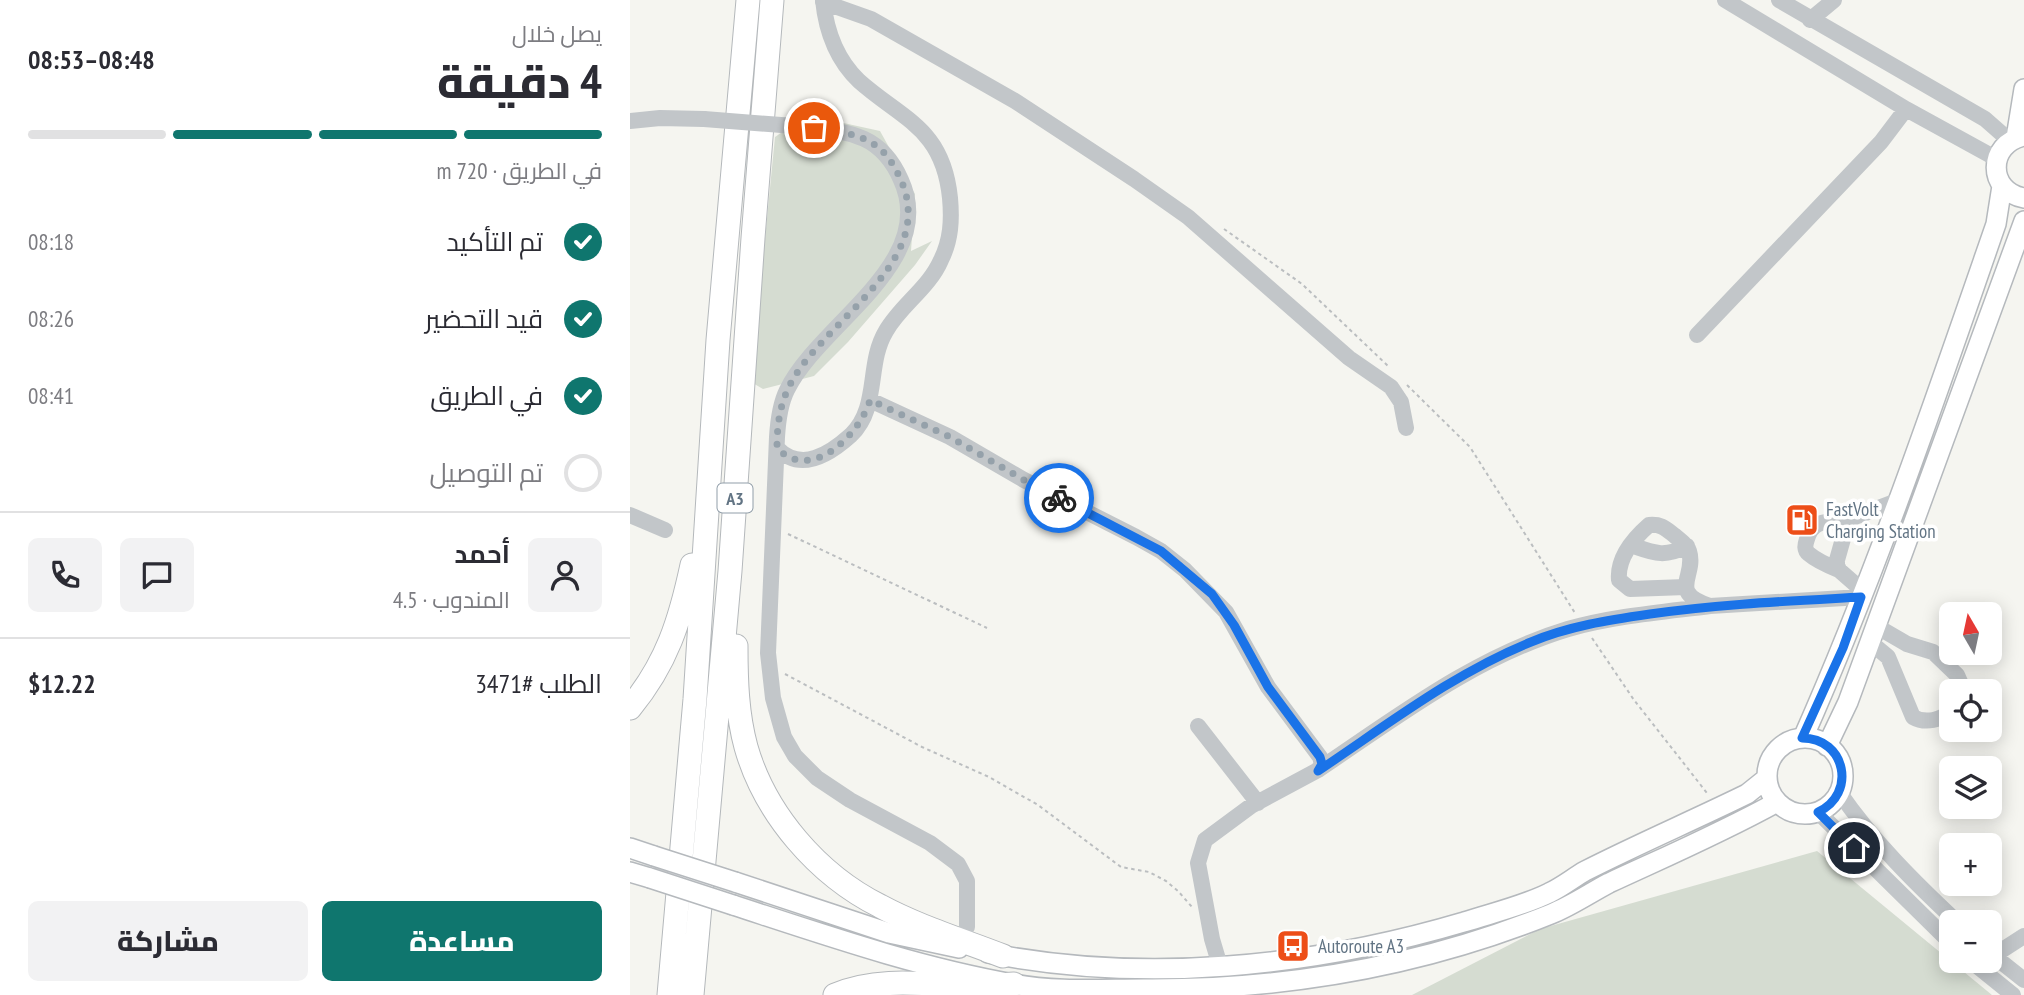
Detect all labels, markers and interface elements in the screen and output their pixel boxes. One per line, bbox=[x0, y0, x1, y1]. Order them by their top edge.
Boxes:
text: يصل خلال bbox=[512, 19, 602, 48]
text: 08:48–08:53 bbox=[28, 43, 155, 76]
text: 4 دقيقة bbox=[437, 51, 602, 111]
pin bbox=[784, 98, 844, 158]
icon: bag bbox=[795, 109, 833, 147]
text: في الطريق · 720 m bbox=[437, 156, 602, 185]
icon: check bbox=[564, 223, 602, 261]
text: تم التأكيد bbox=[446, 225, 543, 258]
text: 08:18 bbox=[28, 227, 74, 256]
icon: check bbox=[564, 300, 602, 338]
text: قيد التحضير bbox=[425, 302, 543, 335]
text: 08:26 bbox=[28, 304, 74, 333]
icon: check bbox=[564, 377, 602, 415]
text: في الطريق bbox=[430, 379, 543, 412]
text: 08:41 bbox=[28, 381, 74, 410]
text: تم التوصيل bbox=[429, 456, 543, 489]
courier bbox=[1024, 463, 1094, 533]
icon: bike bbox=[1040, 479, 1078, 517]
road number: A3 bbox=[718, 484, 752, 512]
place label: FastVolt Charging Station bbox=[1826, 497, 1936, 543]
fuel station icon: FastVolt Charging Station bbox=[1783, 501, 1821, 539]
text: أحمد bbox=[454, 537, 510, 570]
button: phone bbox=[28, 538, 102, 612]
button: chat bbox=[120, 538, 194, 612]
button: person bbox=[528, 538, 602, 612]
text: المندوب · 4.5 bbox=[393, 585, 510, 614]
north arrow bbox=[1939, 602, 2002, 665]
map controls bbox=[1939, 602, 2002, 973]
text: $12.22 bbox=[28, 667, 96, 700]
text: الطلب #3471 bbox=[475, 667, 602, 700]
button: locate bbox=[1939, 679, 2002, 742]
button: layers bbox=[1939, 756, 2002, 819]
pin bbox=[1824, 818, 1884, 878]
icon: home bbox=[1835, 829, 1873, 867]
button: + bbox=[1939, 833, 2002, 896]
button: مشاركة bbox=[28, 901, 308, 981]
button: مساعدة bbox=[322, 901, 602, 981]
button: − bbox=[1939, 910, 2002, 973]
bus stop icon: Autoroute A3 bbox=[1274, 927, 1312, 965]
place label: Autoroute A3 bbox=[1318, 934, 1404, 958]

